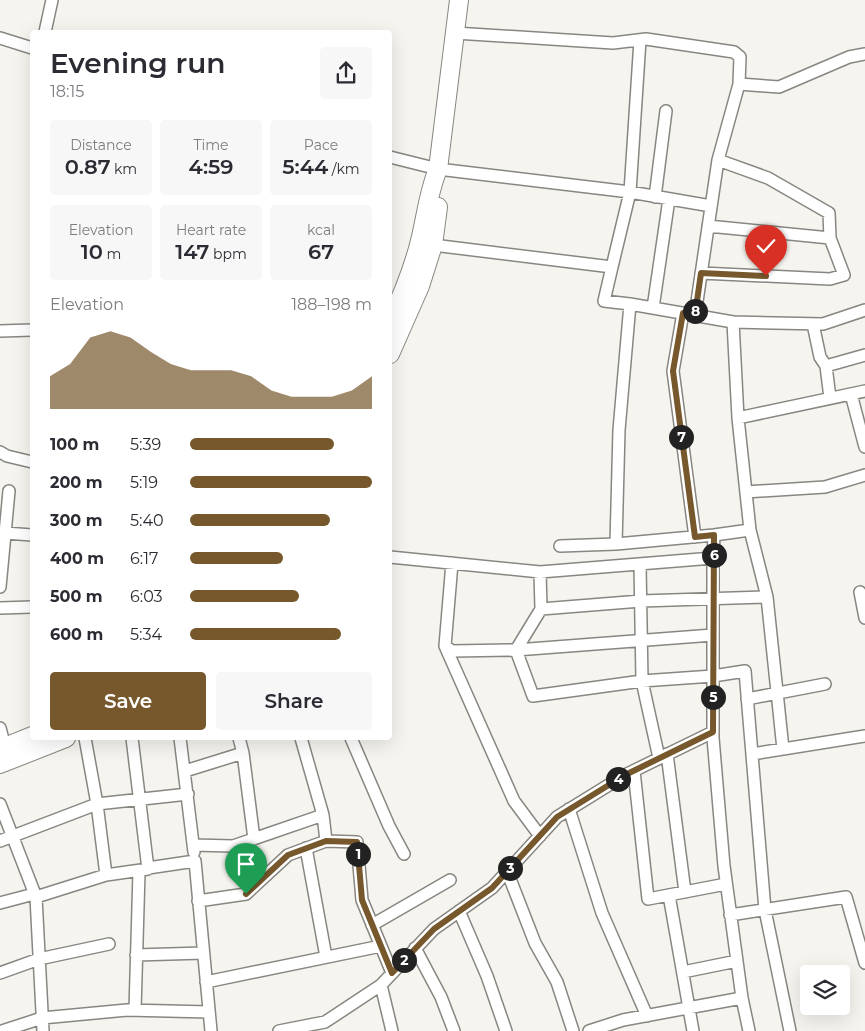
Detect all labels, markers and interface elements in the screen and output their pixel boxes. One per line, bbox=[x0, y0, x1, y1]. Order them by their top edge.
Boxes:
text: Evening run bbox=[50, 46, 225, 80]
button: share bbox=[320, 47, 372, 99]
text: 18:15 bbox=[50, 82, 84, 101]
text: Distance bbox=[70, 136, 132, 154]
text: Time bbox=[193, 136, 229, 154]
text: Pace bbox=[304, 136, 338, 154]
text: 0.87 bbox=[65, 154, 110, 179]
text: 4:59 bbox=[189, 154, 233, 179]
text: 5:44 bbox=[282, 154, 328, 179]
text: km bbox=[110, 160, 137, 178]
text: /km bbox=[328, 160, 360, 178]
text: Elevation bbox=[69, 221, 133, 239]
text: Heart rate bbox=[176, 221, 246, 239]
text: kcal bbox=[307, 221, 335, 239]
pin bbox=[745, 225, 787, 276]
icon: check bbox=[752, 232, 780, 260]
text: 10 bbox=[81, 239, 103, 264]
text: 147 bbox=[175, 239, 209, 264]
text: 67 bbox=[308, 239, 334, 264]
text: m bbox=[103, 245, 121, 263]
text: bpm bbox=[209, 245, 247, 263]
text: Elevation bbox=[50, 295, 124, 314]
text: 188–198 m bbox=[291, 295, 372, 314]
pin: 8 bbox=[682, 298, 708, 324]
text: 8 bbox=[691, 302, 700, 320]
pin: 7 bbox=[668, 424, 694, 450]
text: 7 bbox=[677, 428, 686, 446]
text: 100 m bbox=[50, 435, 99, 454]
text: 5:39 bbox=[130, 435, 161, 454]
text: 200 m bbox=[50, 473, 102, 492]
text: 5:19 bbox=[130, 473, 158, 492]
text: 300 m bbox=[50, 511, 103, 530]
text: 5:40 bbox=[130, 511, 164, 530]
pin: 6 bbox=[702, 542, 726, 568]
text: 6 bbox=[710, 546, 719, 564]
text: 400 m bbox=[50, 549, 104, 568]
text: 6:17 bbox=[130, 549, 158, 568]
text: 500 m bbox=[50, 587, 103, 606]
text: 6:03 bbox=[130, 587, 163, 606]
text: 600 m bbox=[50, 625, 103, 644]
text: 5:34 bbox=[130, 625, 162, 644]
button: Save bbox=[50, 672, 206, 730]
button: Share bbox=[216, 672, 372, 730]
pin: 5 bbox=[700, 684, 726, 710]
text: 5 bbox=[709, 688, 718, 706]
pin: 4 bbox=[606, 766, 630, 792]
text: 4 bbox=[614, 770, 623, 788]
pin: 1 bbox=[346, 842, 370, 866]
pin bbox=[225, 843, 267, 894]
text: 1 bbox=[356, 845, 361, 863]
icon: arrive bbox=[232, 850, 260, 878]
pin: 3 bbox=[498, 856, 522, 880]
text: 3 bbox=[506, 859, 515, 877]
pin: 2 bbox=[392, 948, 416, 972]
text: 2 bbox=[400, 951, 409, 969]
map controls bbox=[800, 965, 850, 1015]
button: layers bbox=[800, 965, 850, 1015]

